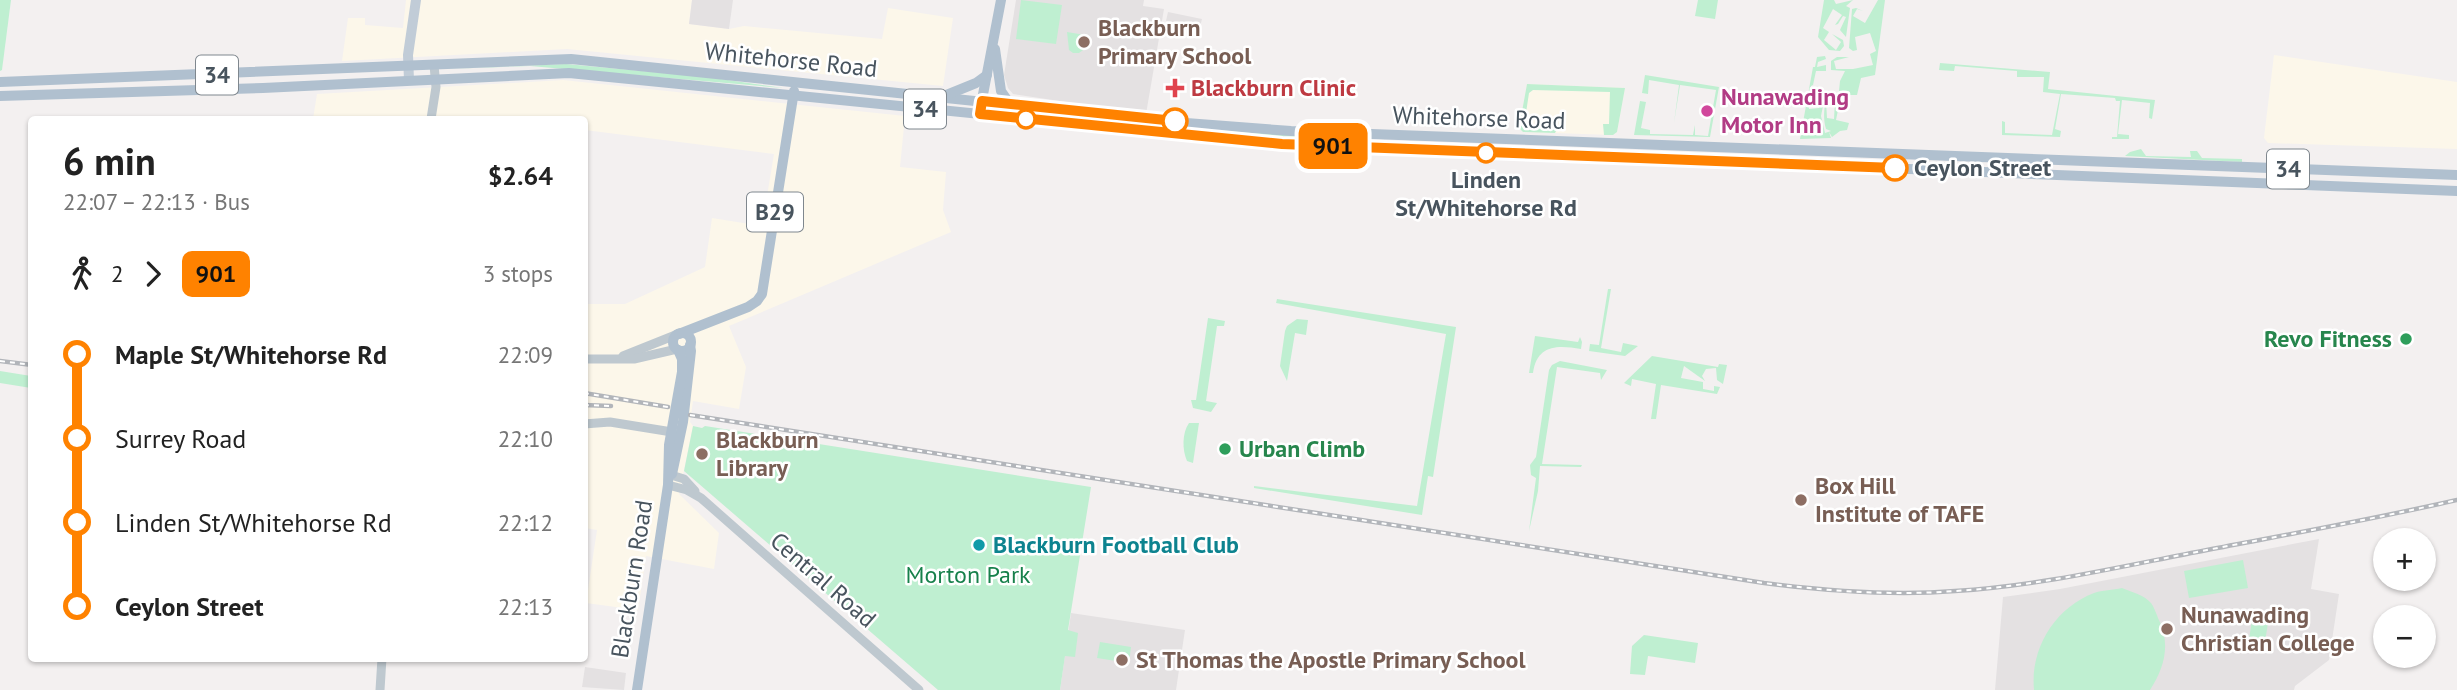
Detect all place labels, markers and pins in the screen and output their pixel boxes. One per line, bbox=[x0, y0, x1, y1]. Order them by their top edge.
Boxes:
place label: Blackburn Primary School bbox=[1098, 12, 1252, 71]
marker: Blackburn Primary School bbox=[1076, 34, 1092, 50]
place label: Blackburn Clinic bbox=[1191, 72, 1356, 103]
marker: Blackburn Clinic bbox=[1165, 78, 1185, 98]
place label: Nunawading Motor Inn bbox=[1721, 81, 1849, 140]
marker: Nunawading Motor Inn bbox=[1699, 103, 1715, 119]
unlabelled marker bbox=[1162, 108, 1188, 134]
unlabelled marker bbox=[1016, 109, 1036, 129]
marker: Linden St/Whitehorse Rd bbox=[1476, 143, 1496, 163]
place label: Ceylon Street bbox=[1914, 152, 2052, 183]
marker: Ceylon Street bbox=[1882, 155, 1908, 181]
place label: Linden St/Whitehorse Rd bbox=[1395, 164, 1577, 223]
place label: Revo Fitness bbox=[2264, 323, 2392, 354]
marker: Revo Fitness bbox=[2398, 331, 2414, 347]
place label: Blackburn Library bbox=[716, 424, 819, 483]
place label: Urban Climb bbox=[1239, 433, 1365, 464]
marker: Urban Climb bbox=[1217, 441, 1233, 457]
marker: Blackburn Library bbox=[694, 446, 710, 462]
place label: Box Hill Institute of TAFE bbox=[1815, 470, 1984, 529]
marker: Box Hill Institute of TAFE bbox=[1793, 492, 1809, 508]
place label: Blackburn Football Club bbox=[993, 529, 1239, 560]
marker: Blackburn Football Club bbox=[971, 537, 987, 553]
place label: Nunawading Christian College bbox=[2181, 599, 2355, 658]
marker: Nunawading Christian College bbox=[2159, 621, 2175, 637]
place label: St Thomas the Apostle Primary School bbox=[1136, 644, 1526, 675]
marker: St Thomas the Apostle Primary School bbox=[1114, 652, 1130, 668]

